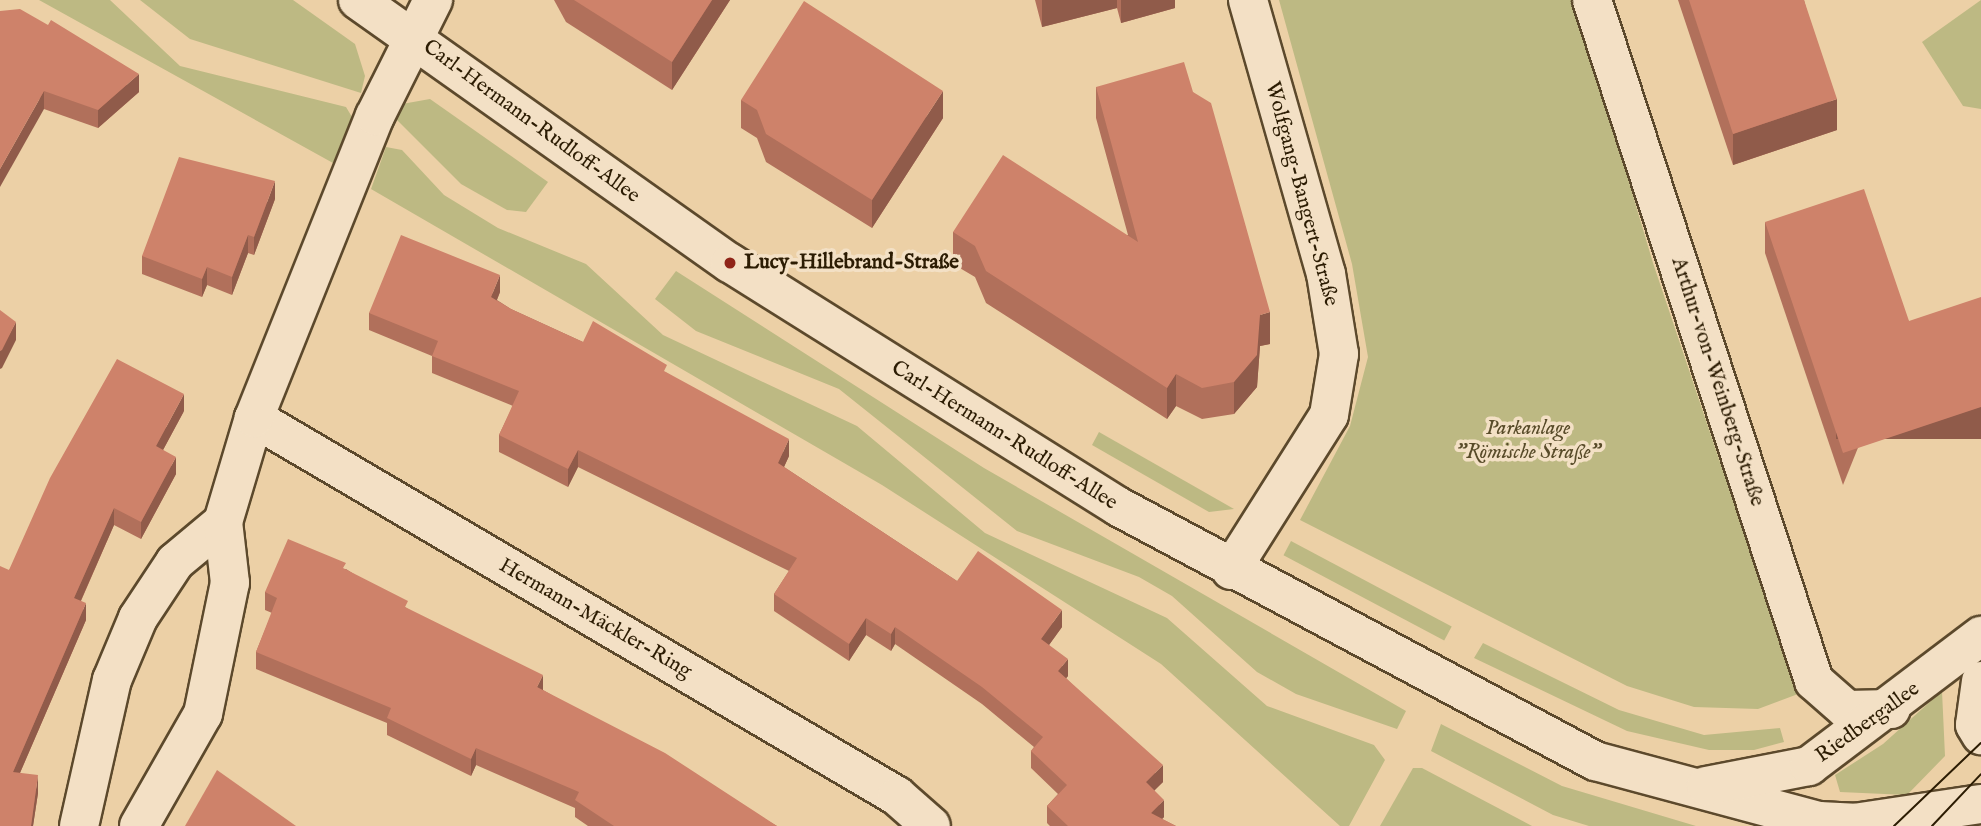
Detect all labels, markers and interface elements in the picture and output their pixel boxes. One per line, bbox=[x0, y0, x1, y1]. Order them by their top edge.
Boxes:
street label: Carl-Hermann-Rudloff-Allee bbox=[418, 35, 644, 209]
street label: Wolfgang-Bangert-Straße bbox=[1259, 79, 1343, 309]
place label: Lucy-Hillebrand-Straße bbox=[744, 250, 959, 276]
street label: Arthur-von-Weinberg-Straße bbox=[1665, 254, 1769, 510]
marker: Lucy-Hillebrand-Straße bbox=[722, 255, 738, 271]
street label: Carl-Hermann-Rudloff-Allee bbox=[886, 356, 1122, 516]
park label: Parkanlage "Römische Straße" bbox=[1456, 416, 1600, 466]
street label: Hermann-Mäckler-Ring bbox=[494, 553, 696, 685]
street label: Riedbergallee bbox=[1811, 677, 1925, 769]

